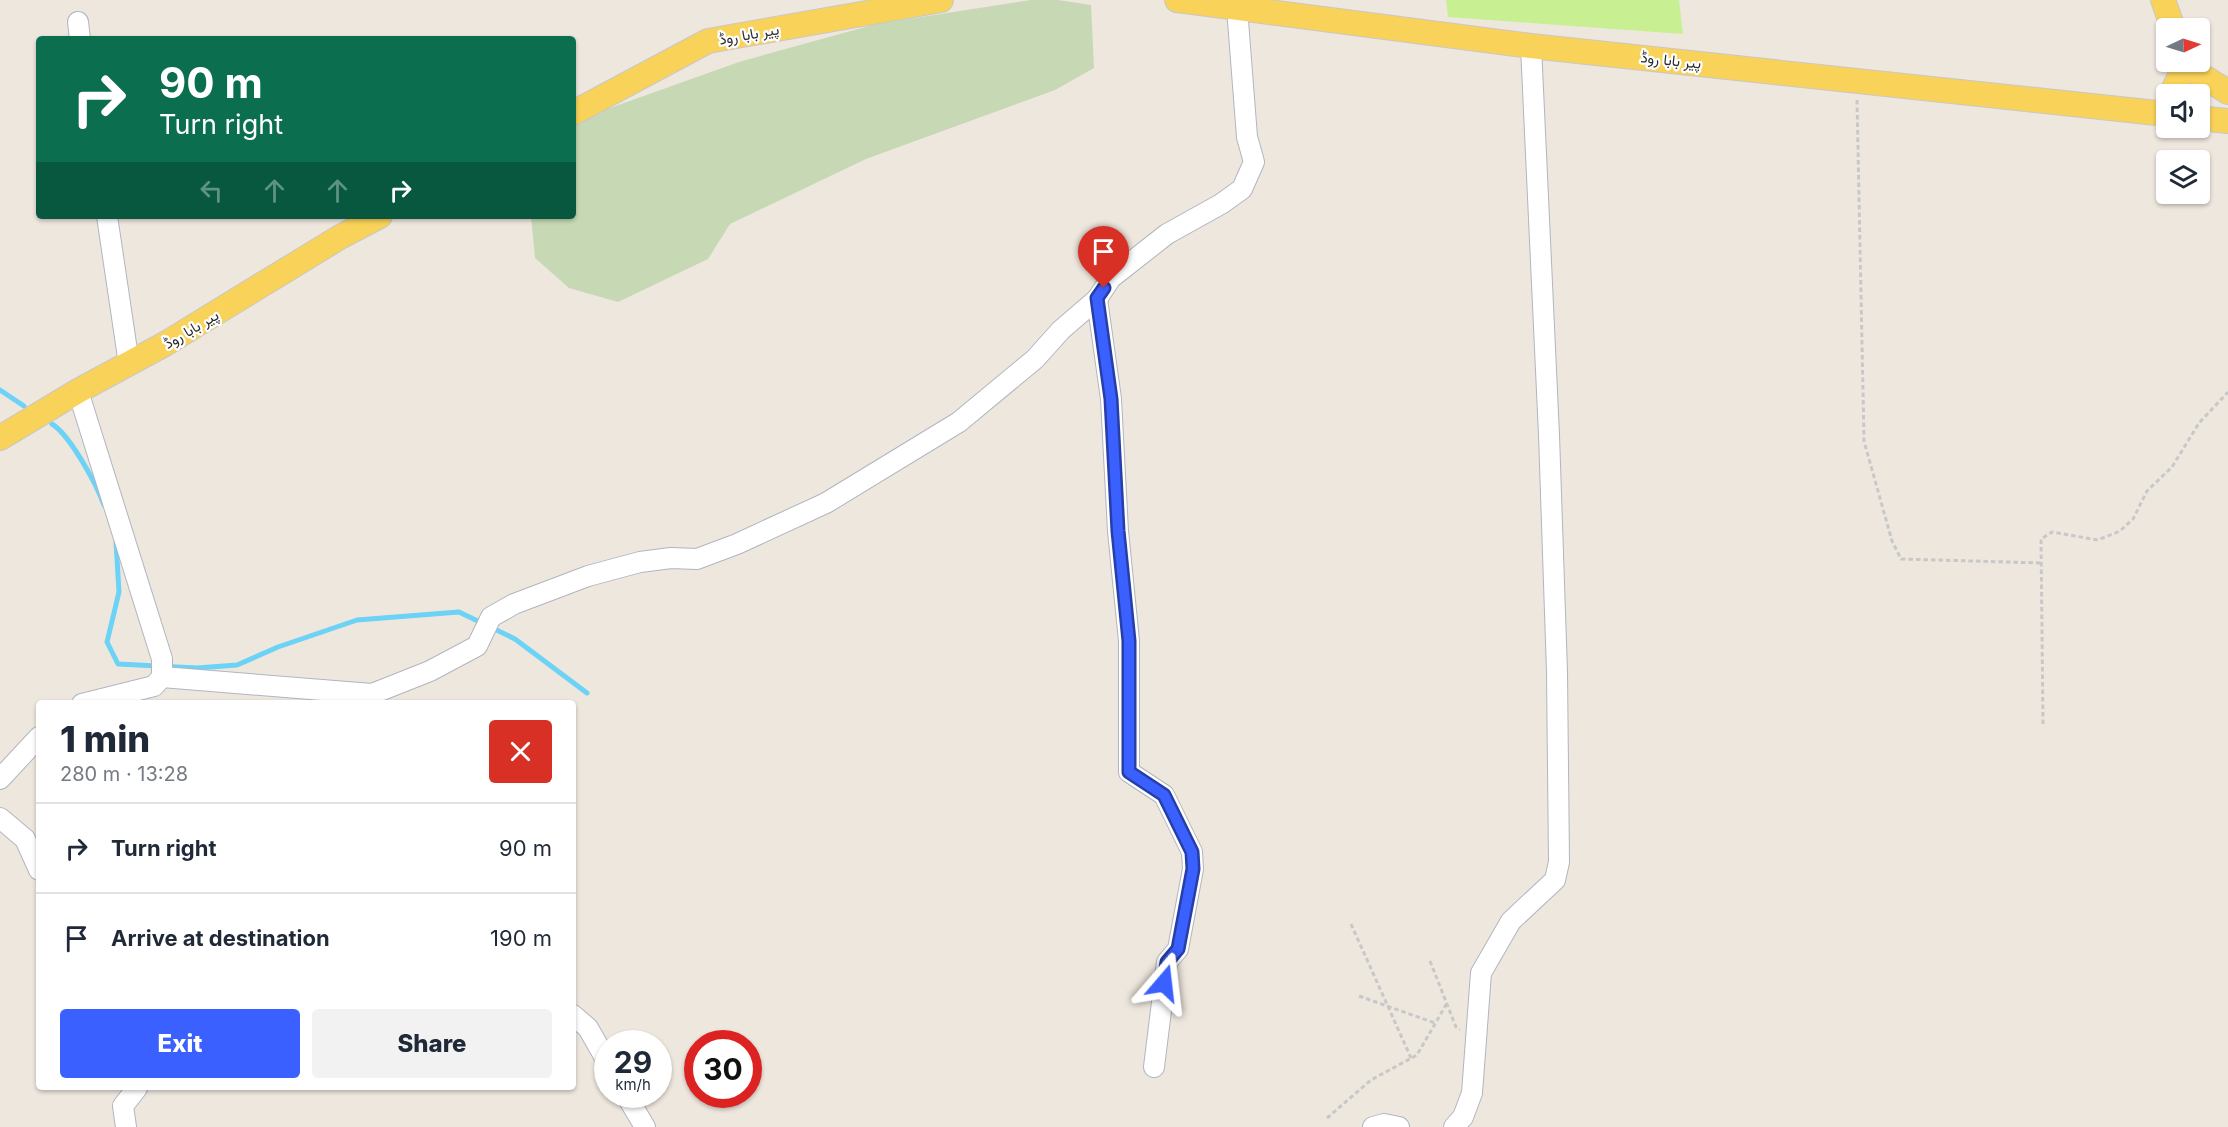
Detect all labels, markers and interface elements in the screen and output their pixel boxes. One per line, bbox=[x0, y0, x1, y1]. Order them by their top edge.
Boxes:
north arrow bbox=[2156, 18, 2210, 72]
map controls bbox=[2156, 18, 2210, 204]
street label: پیر بابا روڈ bbox=[717, 19, 781, 50]
street label: پیر بابا روڈ bbox=[1640, 47, 1702, 74]
text: 90 m bbox=[159, 57, 263, 108]
icon: right bbox=[60, 60, 138, 138]
button: sound bbox=[2156, 84, 2210, 138]
text: Turn right bbox=[159, 108, 283, 141]
button: layers bbox=[2156, 150, 2210, 204]
icon: left bbox=[195, 174, 228, 207]
icon: ahead bbox=[258, 174, 291, 207]
icon: ahead bbox=[321, 174, 354, 207]
icon: right bbox=[384, 174, 417, 207]
pin bbox=[1078, 226, 1129, 288]
icon: arrive bbox=[1087, 235, 1120, 268]
street label: پیر بابا روڈ bbox=[160, 305, 222, 354]
text: 1 min bbox=[60, 717, 150, 761]
button: close bbox=[489, 720, 552, 783]
text: 280 m · 13:28 bbox=[60, 762, 188, 786]
icon: right bbox=[60, 832, 93, 865]
text: Turn right bbox=[111, 835, 217, 861]
text: 90 m bbox=[499, 835, 552, 861]
icon: arrive bbox=[60, 922, 93, 955]
text: Arrive at destination bbox=[111, 925, 330, 951]
text: 190 m bbox=[490, 925, 552, 951]
position arrow bbox=[1132, 951, 1196, 1015]
button: Exit bbox=[60, 1009, 300, 1078]
button: Share bbox=[312, 1009, 552, 1078]
speed limit sign: 30 bbox=[684, 1030, 762, 1108]
text: 29 bbox=[614, 1044, 652, 1080]
text: km/h bbox=[615, 1075, 651, 1094]

